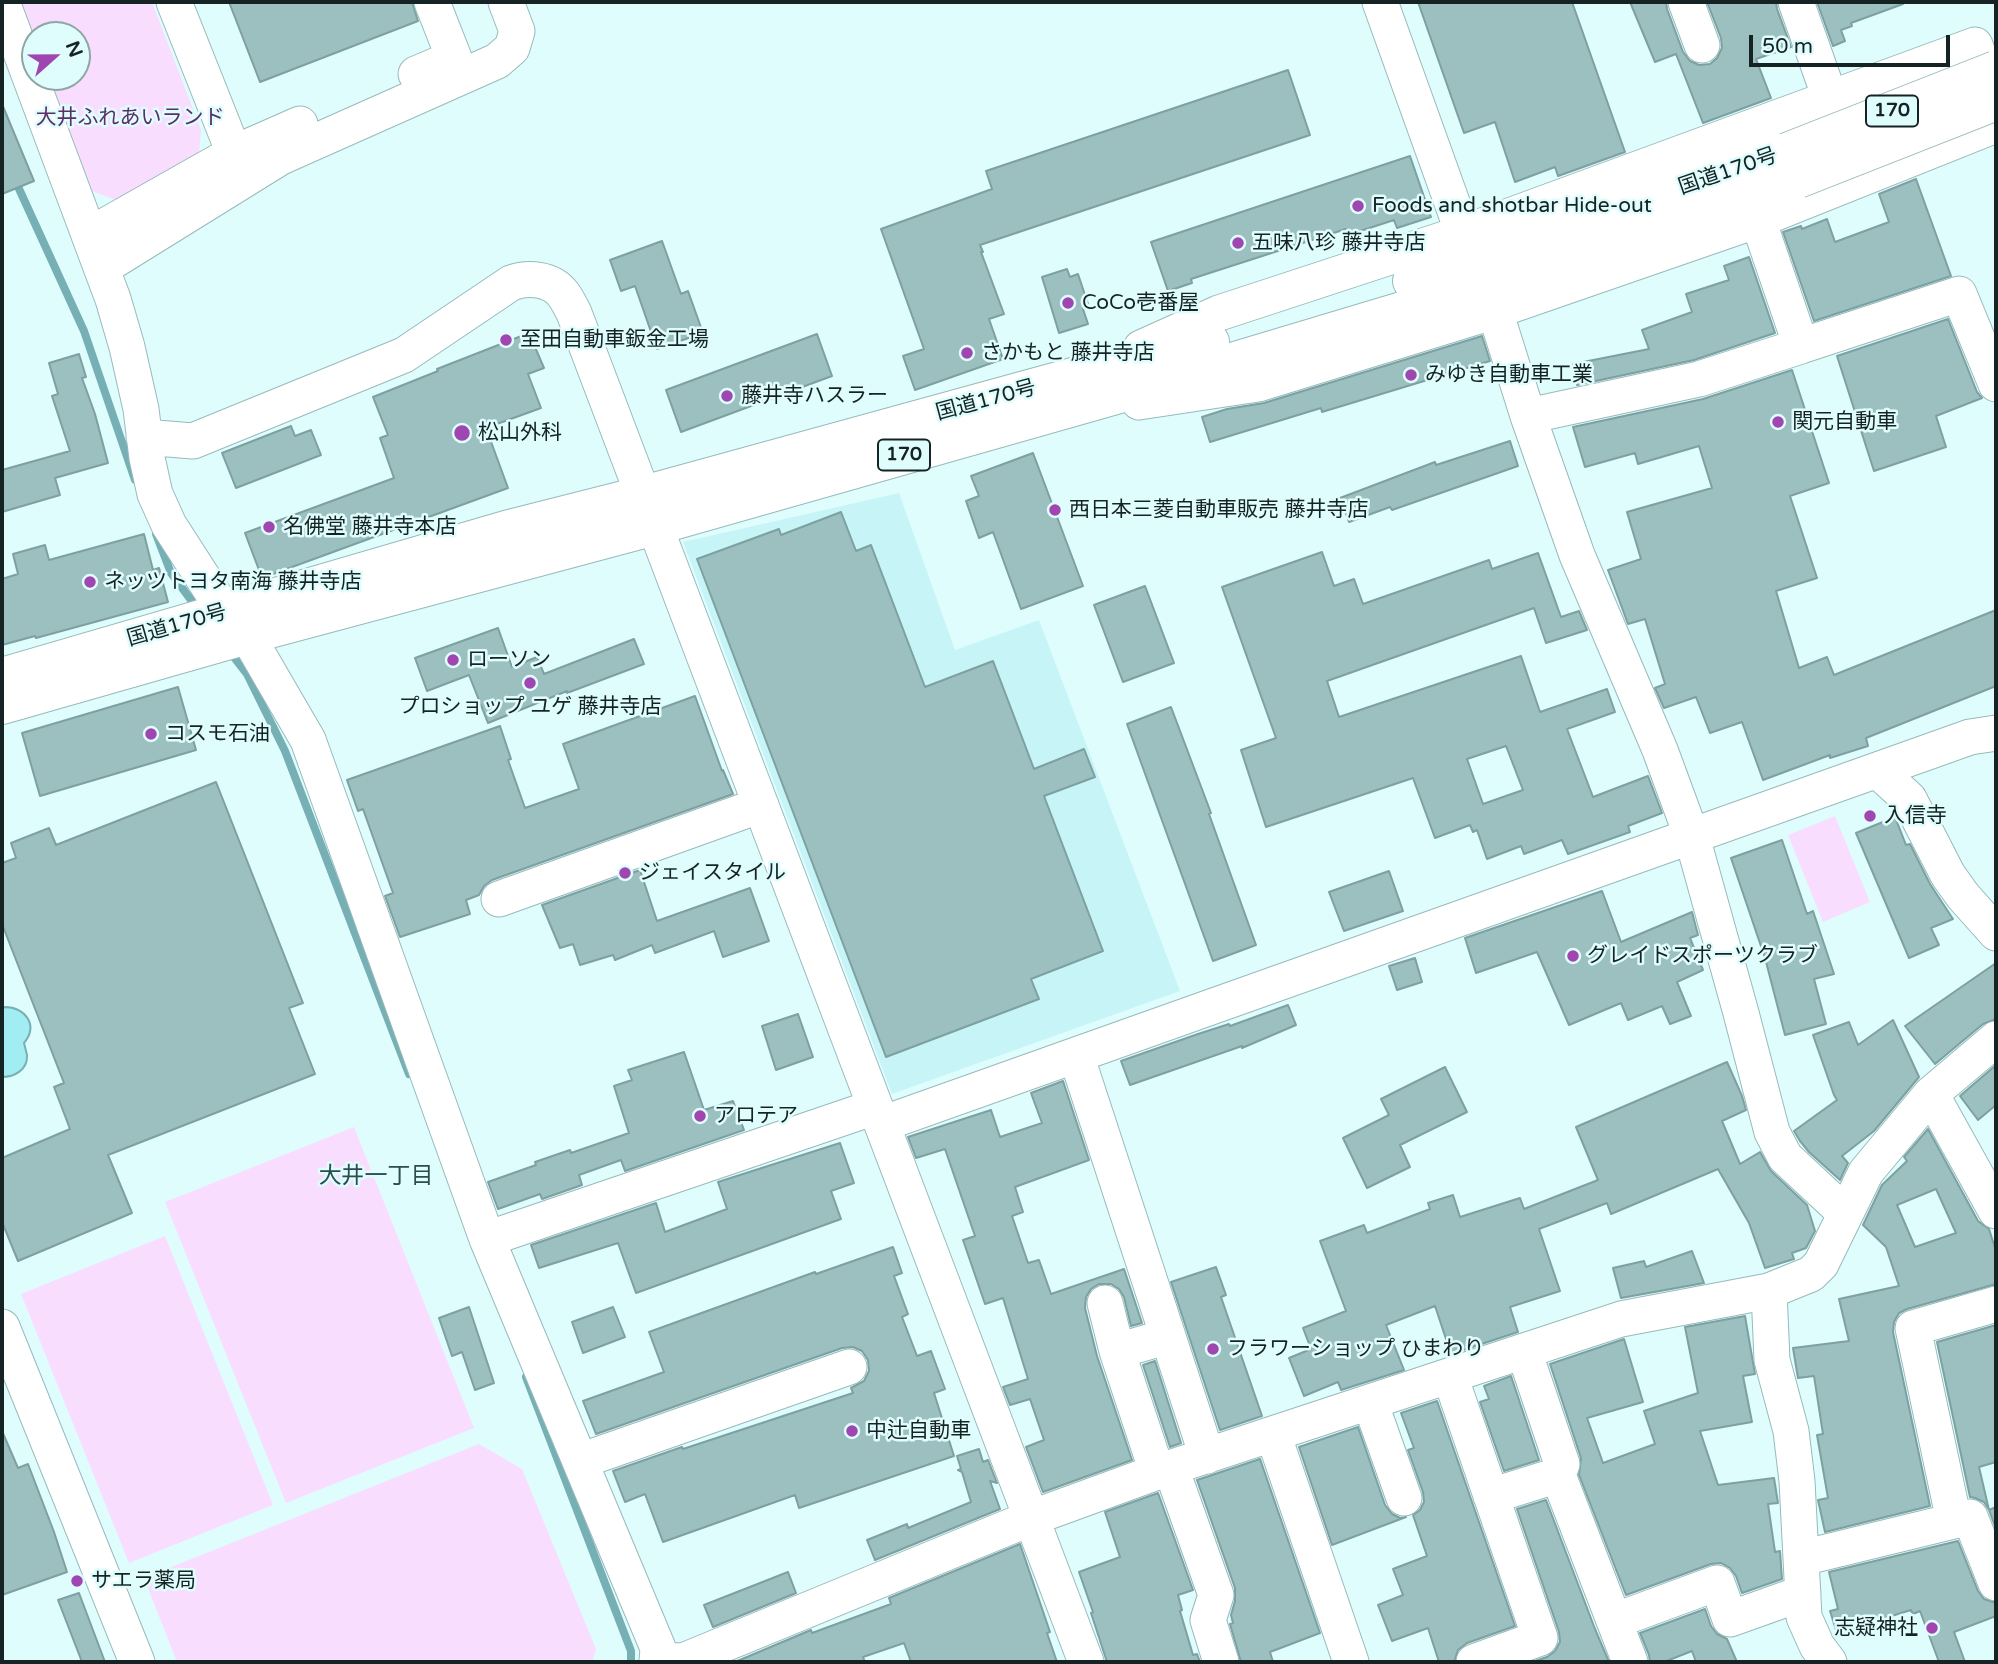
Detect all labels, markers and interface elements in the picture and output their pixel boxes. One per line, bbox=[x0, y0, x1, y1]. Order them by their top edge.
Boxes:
north arrow bbox=[21, 21, 91, 91]
scale bar bbox=[1753, 21, 1954, 65]
text: 50 m bbox=[1762, 34, 1813, 59]
text: N bbox=[61, 38, 87, 60]
road number: 170 bbox=[1866, 96, 1918, 127]
park label: 大井ふれあいランド bbox=[36, 105, 224, 131]
street label: 国道170号 bbox=[1675, 143, 1781, 201]
place label: Foods and shotbar Hide-out bbox=[1372, 193, 1652, 219]
marker: Foods and shotbar Hide-out bbox=[1350, 198, 1366, 214]
place label: 五味八珍 藤井寺店 bbox=[1252, 230, 1425, 256]
marker: 五味八珍 藤井寺店 bbox=[1230, 235, 1246, 251]
place label: CoCo壱番屋 bbox=[1082, 290, 1199, 316]
marker: CoCo壱番屋 bbox=[1060, 295, 1076, 311]
place label: 至田自動車鈑金工場 bbox=[520, 327, 709, 353]
marker: 至田自動車鈑金工場 bbox=[498, 332, 514, 348]
place label: さかもと 藤井寺店 bbox=[981, 340, 1154, 366]
marker: さかもと 藤井寺店 bbox=[959, 345, 975, 361]
place label: みゆき自動車工業 bbox=[1425, 362, 1593, 388]
marker: みゆき自動車工業 bbox=[1403, 367, 1419, 383]
street label: 国道170号 bbox=[933, 376, 1039, 426]
place label: 藤井寺ハスラー bbox=[741, 383, 888, 409]
marker: 藤井寺ハスラー bbox=[719, 388, 735, 404]
place label: 関元自動車 bbox=[1792, 409, 1897, 435]
marker: 関元自動車 bbox=[1770, 414, 1786, 430]
place label: 松山外科 bbox=[478, 420, 562, 446]
marker: 松山外科 bbox=[452, 423, 472, 443]
road number: 170 bbox=[878, 440, 930, 470]
place label: 西日本三菱自動車販売 藤井寺店 bbox=[1069, 497, 1368, 523]
marker: 西日本三菱自動車販売 藤井寺店 bbox=[1047, 502, 1063, 518]
place label: 名佛堂 藤井寺本店 bbox=[283, 514, 456, 540]
marker: 名佛堂 藤井寺本店 bbox=[261, 519, 277, 535]
place label: ネッツトヨタ南海 藤井寺店 bbox=[104, 569, 361, 595]
marker: ネッツトヨタ南海 藤井寺店 bbox=[82, 574, 98, 590]
street label: 国道170号 bbox=[124, 600, 230, 652]
place label: ローソン bbox=[467, 647, 551, 673]
marker: ローソン bbox=[445, 652, 461, 668]
marker: プロショップ ユゲ 藤井寺店 bbox=[522, 675, 538, 691]
place label: プロショップ ユゲ 藤井寺店 bbox=[399, 694, 661, 720]
place label: コスモ石油 bbox=[165, 721, 270, 747]
marker: コスモ石油 bbox=[143, 726, 159, 742]
place label: 入信寺 bbox=[1884, 803, 1947, 829]
marker: 入信寺 bbox=[1862, 808, 1878, 824]
place label: ジェイスタイル bbox=[639, 860, 786, 886]
marker: ジェイスタイル bbox=[617, 865, 633, 881]
place label: グレイドスポーツクラブ bbox=[1587, 943, 1818, 969]
marker: グレイドスポーツクラブ bbox=[1565, 948, 1581, 964]
place label: アロテア bbox=[714, 1103, 798, 1129]
marker: アロテア bbox=[692, 1108, 708, 1124]
district label: 大井一丁目 bbox=[319, 1163, 433, 1191]
place label: フラワーショップ ひまわり bbox=[1227, 1336, 1484, 1362]
marker: フラワーショップ ひまわり bbox=[1205, 1341, 1221, 1357]
place label: 中辻自動車 bbox=[866, 1418, 971, 1444]
marker: 中辻自動車 bbox=[844, 1423, 860, 1439]
place label: サエラ薬局 bbox=[91, 1568, 196, 1594]
marker: サエラ薬局 bbox=[69, 1573, 85, 1589]
place label: 志疑神社 bbox=[1834, 1615, 1918, 1641]
marker: 志疑神社 bbox=[1924, 1620, 1940, 1636]

